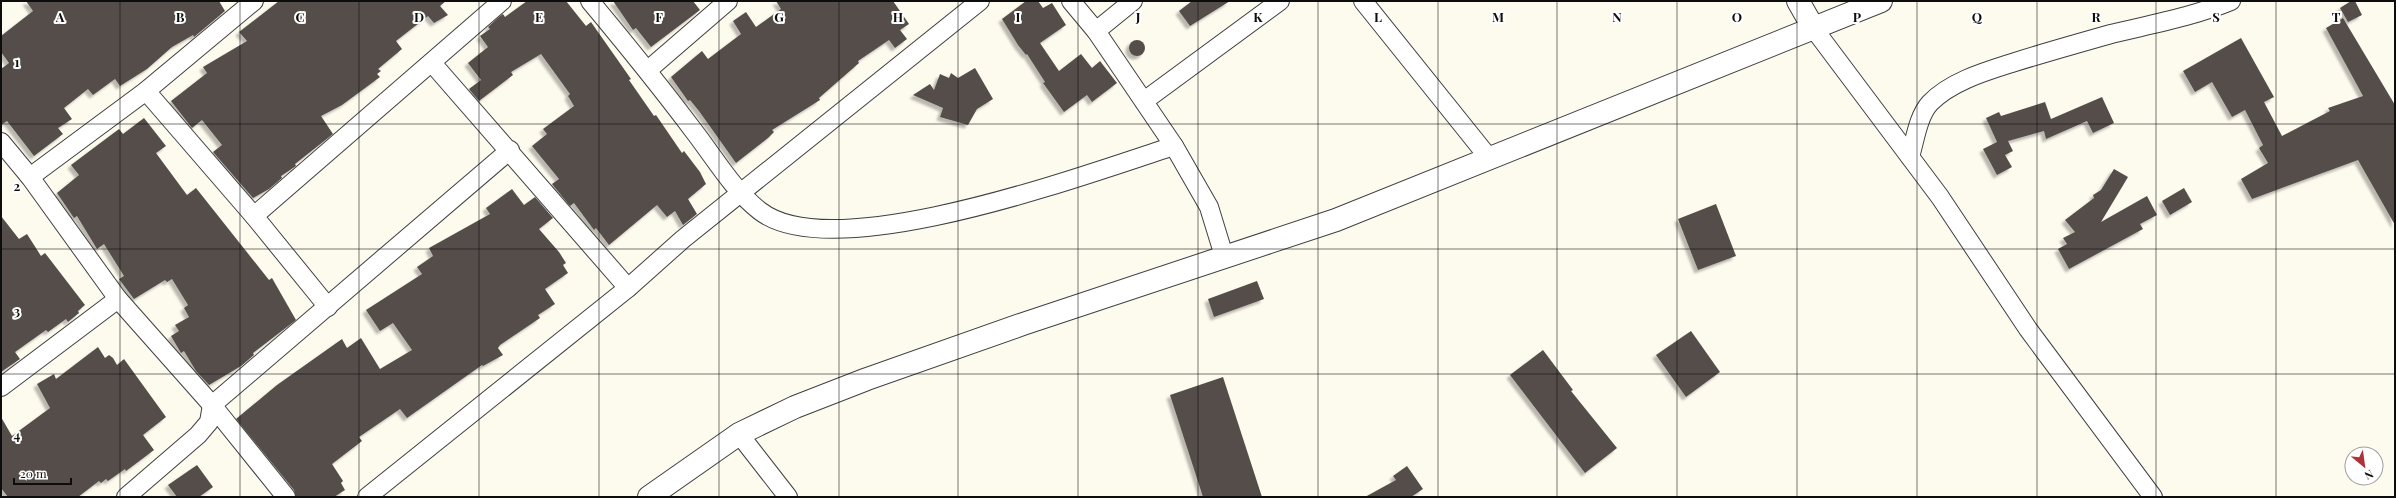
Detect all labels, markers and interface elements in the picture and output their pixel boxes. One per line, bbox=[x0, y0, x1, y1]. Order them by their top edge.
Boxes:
text: A bbox=[55, 8, 65, 25]
text: B bbox=[176, 8, 185, 25]
text: C bbox=[295, 8, 305, 25]
text: D bbox=[414, 8, 424, 25]
text: E bbox=[535, 8, 543, 25]
text: F bbox=[655, 8, 663, 25]
text: G bbox=[774, 8, 784, 25]
text: H bbox=[893, 8, 903, 25]
text: I bbox=[1016, 8, 1021, 25]
text: J bbox=[1135, 8, 1141, 25]
text: K bbox=[1253, 8, 1263, 25]
text: L bbox=[1374, 8, 1382, 25]
text: M bbox=[1492, 8, 1504, 25]
text: N bbox=[1612, 8, 1622, 25]
text: O bbox=[1732, 8, 1742, 25]
text: P bbox=[1853, 8, 1862, 25]
text: Q bbox=[1972, 8, 1983, 25]
text: R bbox=[2092, 8, 2102, 25]
text: S bbox=[2212, 8, 2220, 25]
text: T bbox=[2332, 8, 2341, 25]
text: 1 bbox=[15, 53, 20, 70]
text: 2 bbox=[14, 177, 21, 194]
text: 3 bbox=[14, 302, 20, 319]
text: 4 bbox=[14, 426, 21, 443]
north arrow bbox=[2344, 446, 2384, 486]
scale bar bbox=[14, 460, 71, 486]
text: 20 m bbox=[20, 465, 47, 481]
text: N bbox=[2362, 467, 2376, 484]

